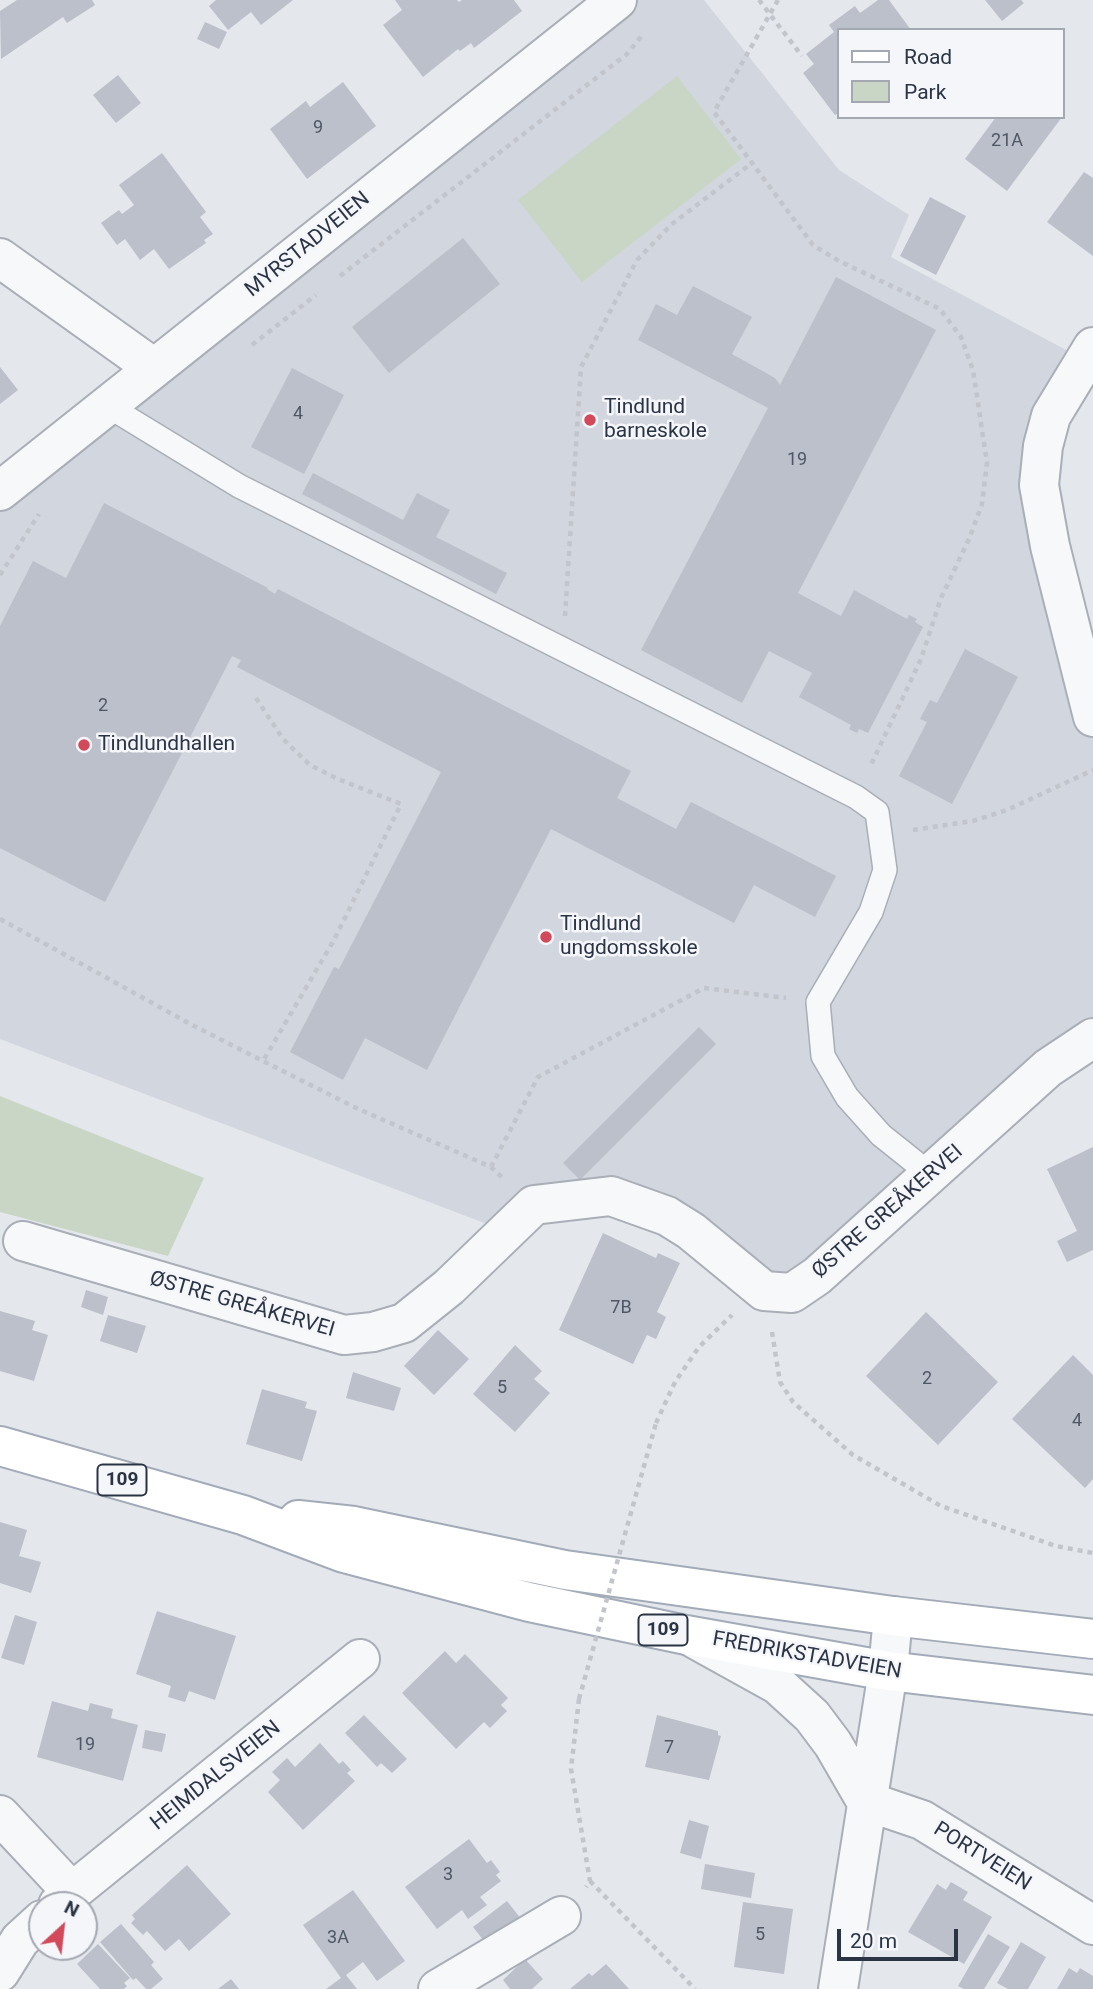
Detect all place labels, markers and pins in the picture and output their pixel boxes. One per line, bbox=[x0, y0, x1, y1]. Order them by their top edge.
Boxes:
place label: Tindlund barneskole bbox=[604, 395, 707, 445]
marker: Tindlund barneskole bbox=[582, 412, 598, 428]
place label: Tindlundhallen bbox=[98, 732, 235, 758]
marker: Tindlundhallen bbox=[76, 737, 92, 753]
place label: Tindlund ungdomsskole bbox=[560, 912, 698, 962]
marker: Tindlund ungdomsskole bbox=[538, 929, 554, 945]

